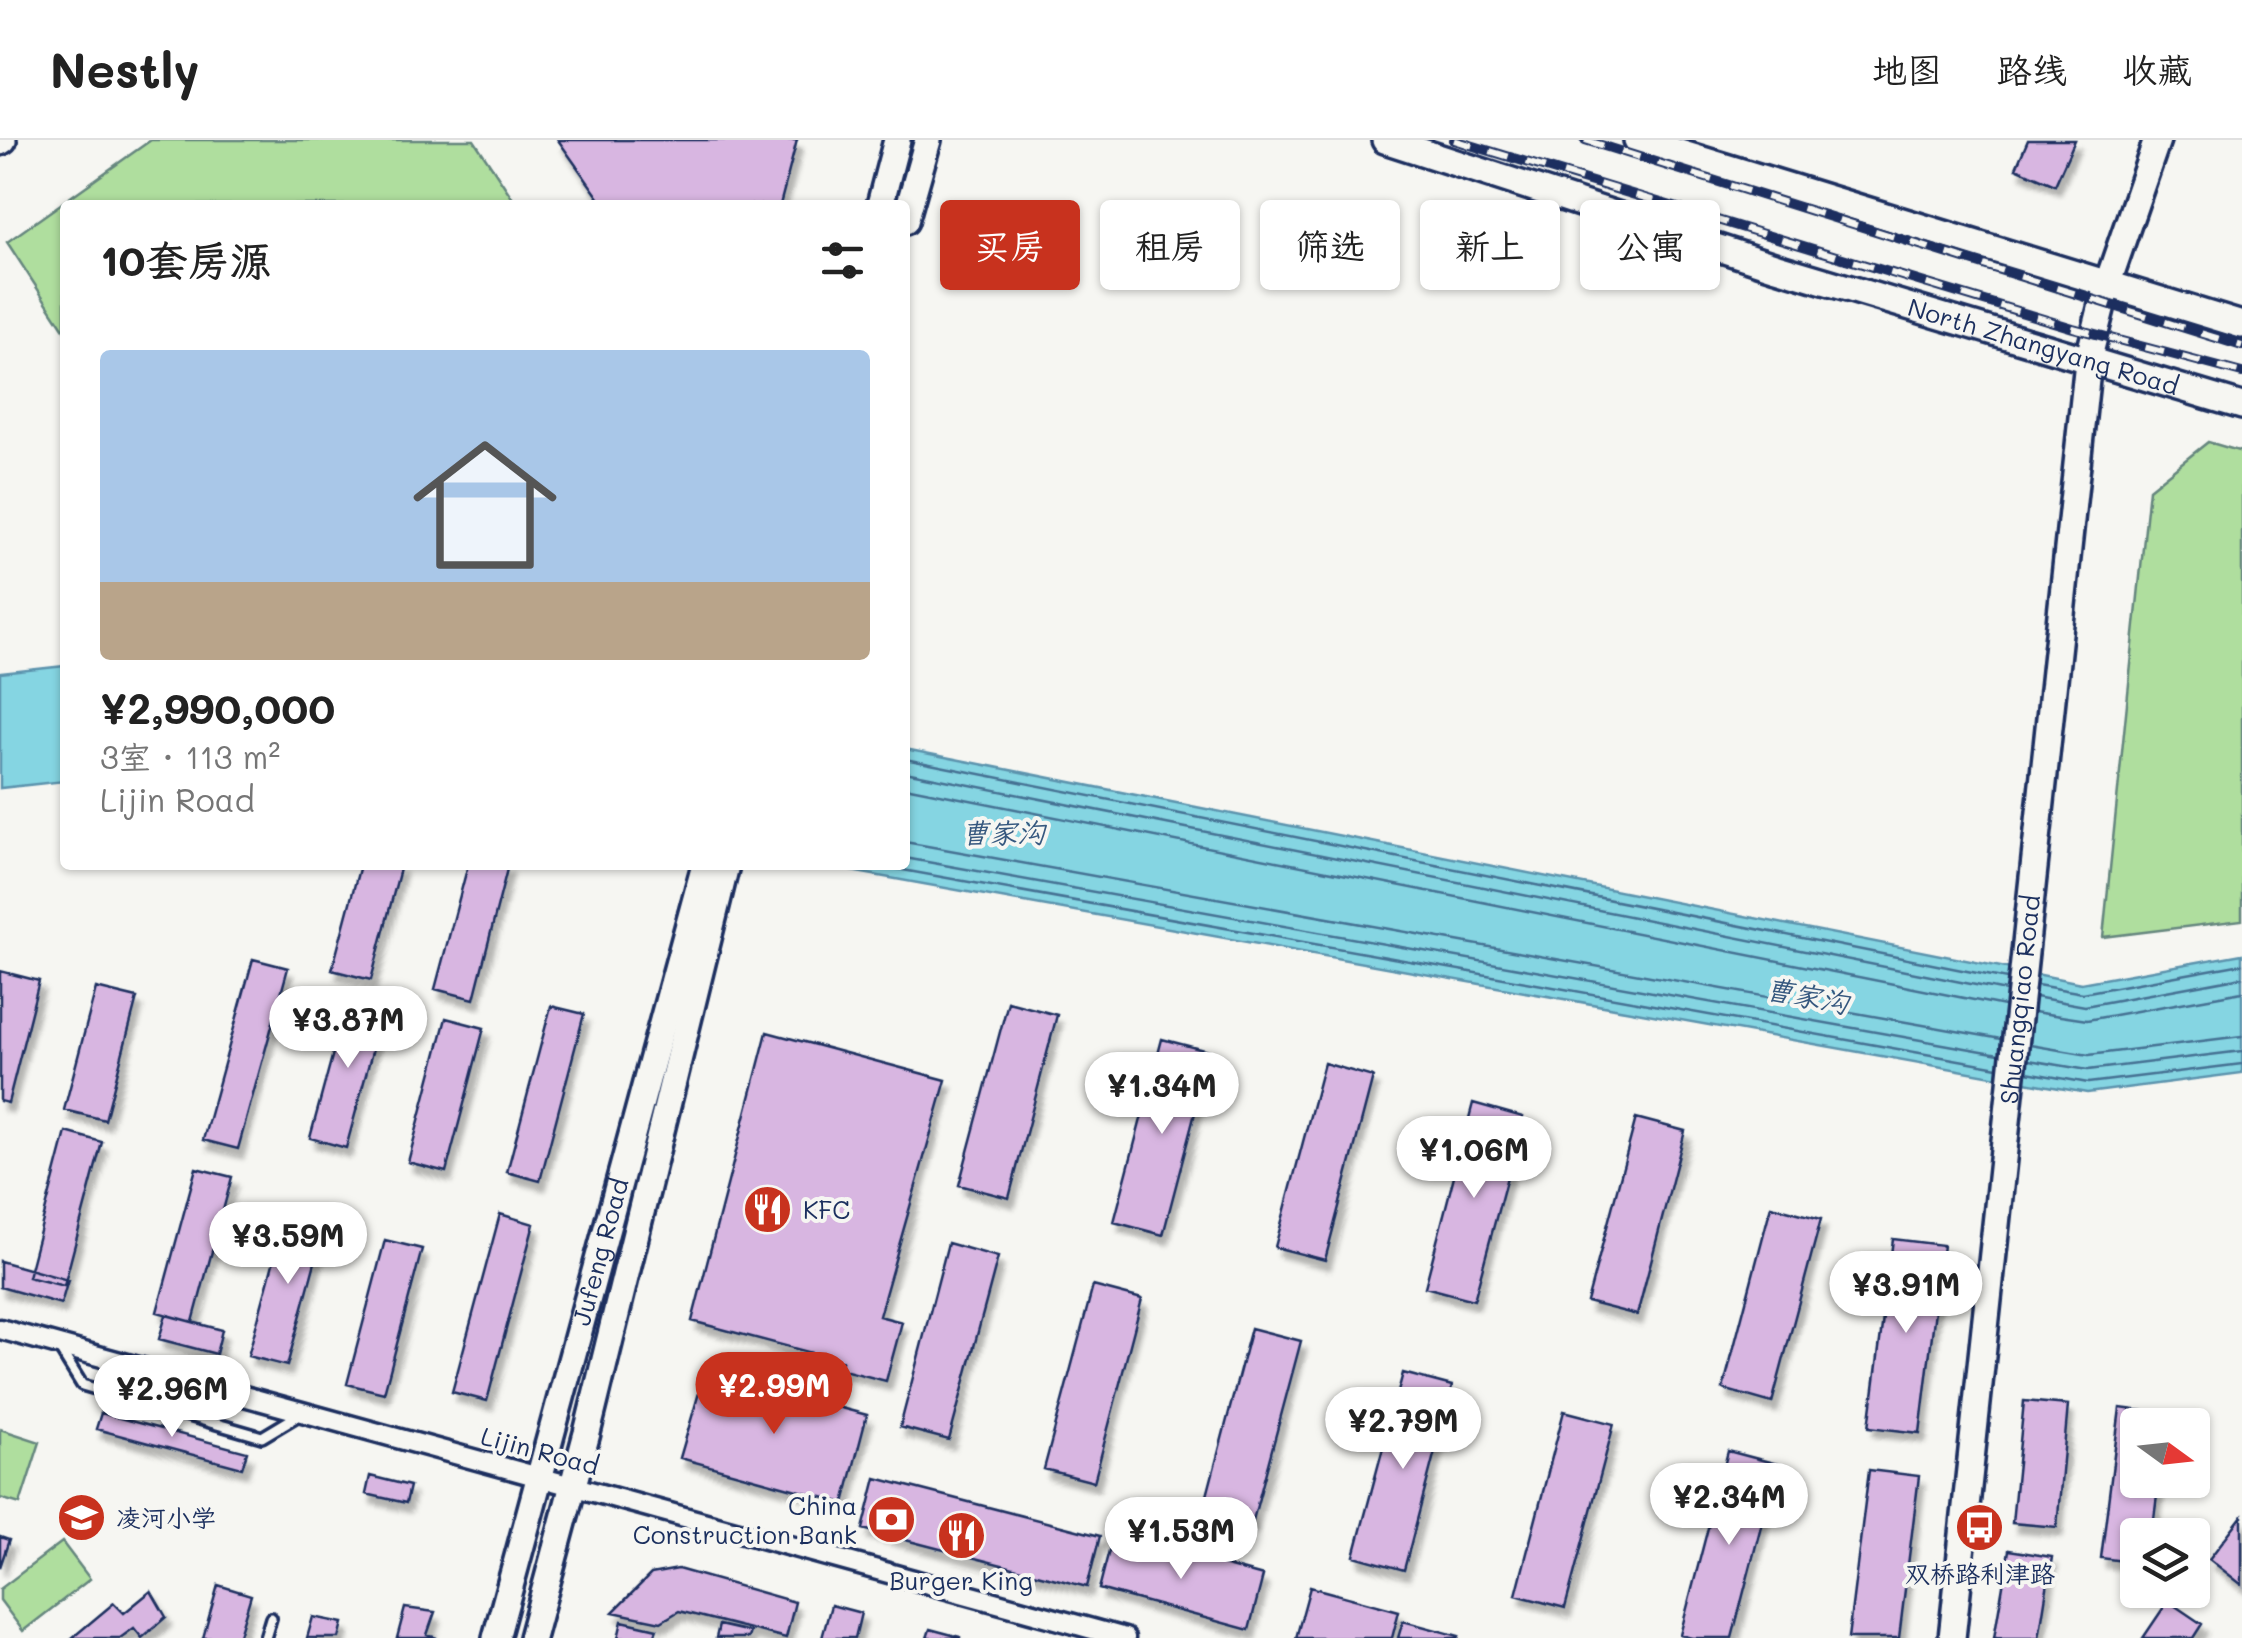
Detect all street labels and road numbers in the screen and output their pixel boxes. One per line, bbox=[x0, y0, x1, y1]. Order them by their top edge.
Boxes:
street label: North Zhangyang Road bbox=[1904, 290, 2183, 401]
street label: Shuangqiao Road bbox=[1992, 893, 2046, 1106]
street label: Jufeng Road bbox=[564, 1174, 635, 1329]
street label: Lijin Road bbox=[478, 1419, 603, 1481]

